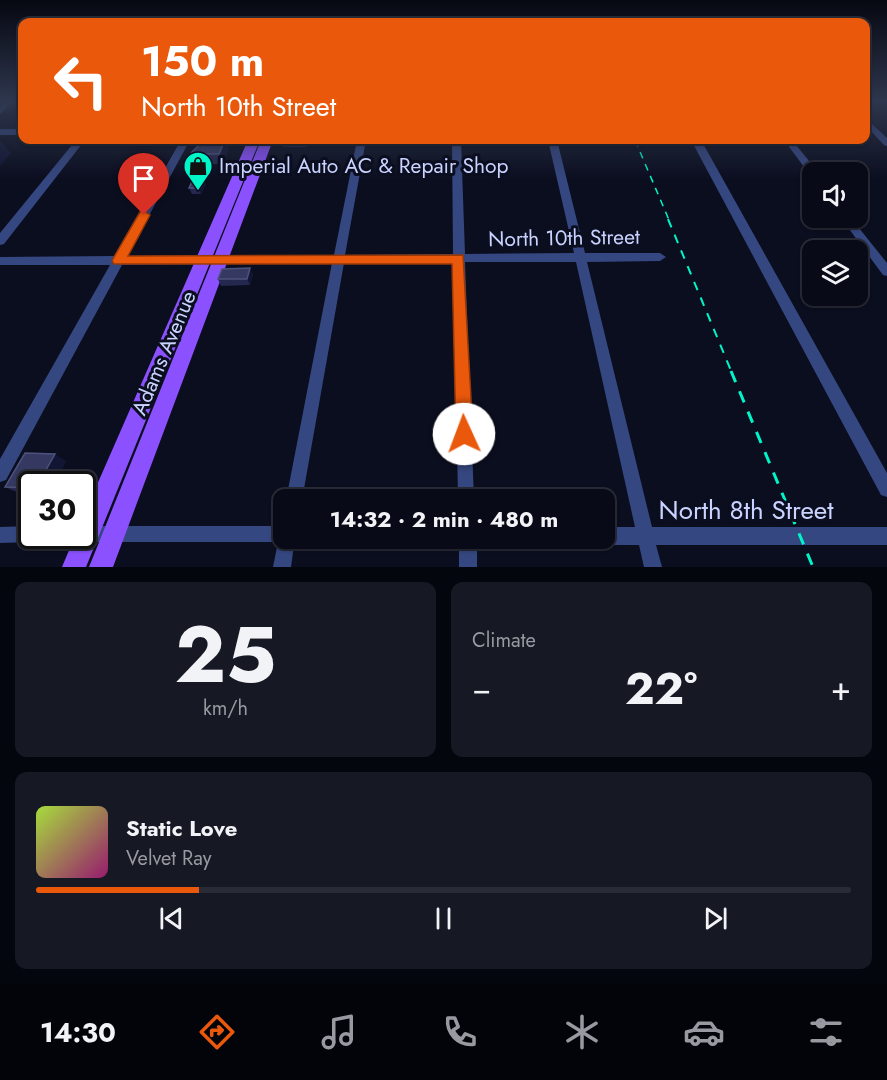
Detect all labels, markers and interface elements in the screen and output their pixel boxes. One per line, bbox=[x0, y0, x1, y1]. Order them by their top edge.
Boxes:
text: 150 m bbox=[141, 31, 264, 92]
icon: left bbox=[42, 42, 120, 120]
text: North 10th Street bbox=[141, 87, 336, 126]
shop icon: Imperial Auto AC & Repair Shop bbox=[182, 150, 214, 192]
place label: Imperial Auto AC & Repair Shop bbox=[219, 151, 508, 181]
pin bbox=[118, 153, 169, 215]
icon: arrive bbox=[127, 162, 160, 195]
map controls bbox=[802, 162, 868, 306]
button: sound bbox=[802, 162, 868, 228]
street label: North 10th Street bbox=[488, 222, 640, 254]
button: layers bbox=[802, 240, 868, 306]
street label: Adams Avenue bbox=[124, 286, 204, 420]
position arrow bbox=[432, 402, 496, 466]
speed limit sign: 30 bbox=[18, 471, 96, 549]
street label: North 8th Street bbox=[659, 491, 834, 529]
text: 14:32 · 2 min · 480 m bbox=[330, 503, 558, 535]
text: 25 bbox=[175, 599, 276, 711]
text: Climate bbox=[472, 626, 536, 655]
text: 22° bbox=[625, 656, 697, 721]
text: − bbox=[472, 665, 491, 712]
text: + bbox=[831, 665, 851, 712]
text: km/h bbox=[203, 694, 248, 723]
text: Static Love bbox=[126, 812, 237, 844]
text: Velvet Ray bbox=[126, 844, 212, 873]
icon: previous bbox=[155, 902, 188, 935]
icon: pause bbox=[427, 902, 460, 935]
icon: next bbox=[699, 902, 732, 935]
icon: directions bbox=[196, 1011, 238, 1053]
icon: music bbox=[318, 1011, 360, 1053]
icon: phone bbox=[439, 1011, 481, 1053]
icon: climate bbox=[561, 1011, 603, 1053]
icon: car bbox=[683, 1011, 725, 1053]
icon: filters bbox=[805, 1011, 847, 1053]
text: 14:30 bbox=[40, 1013, 116, 1052]

